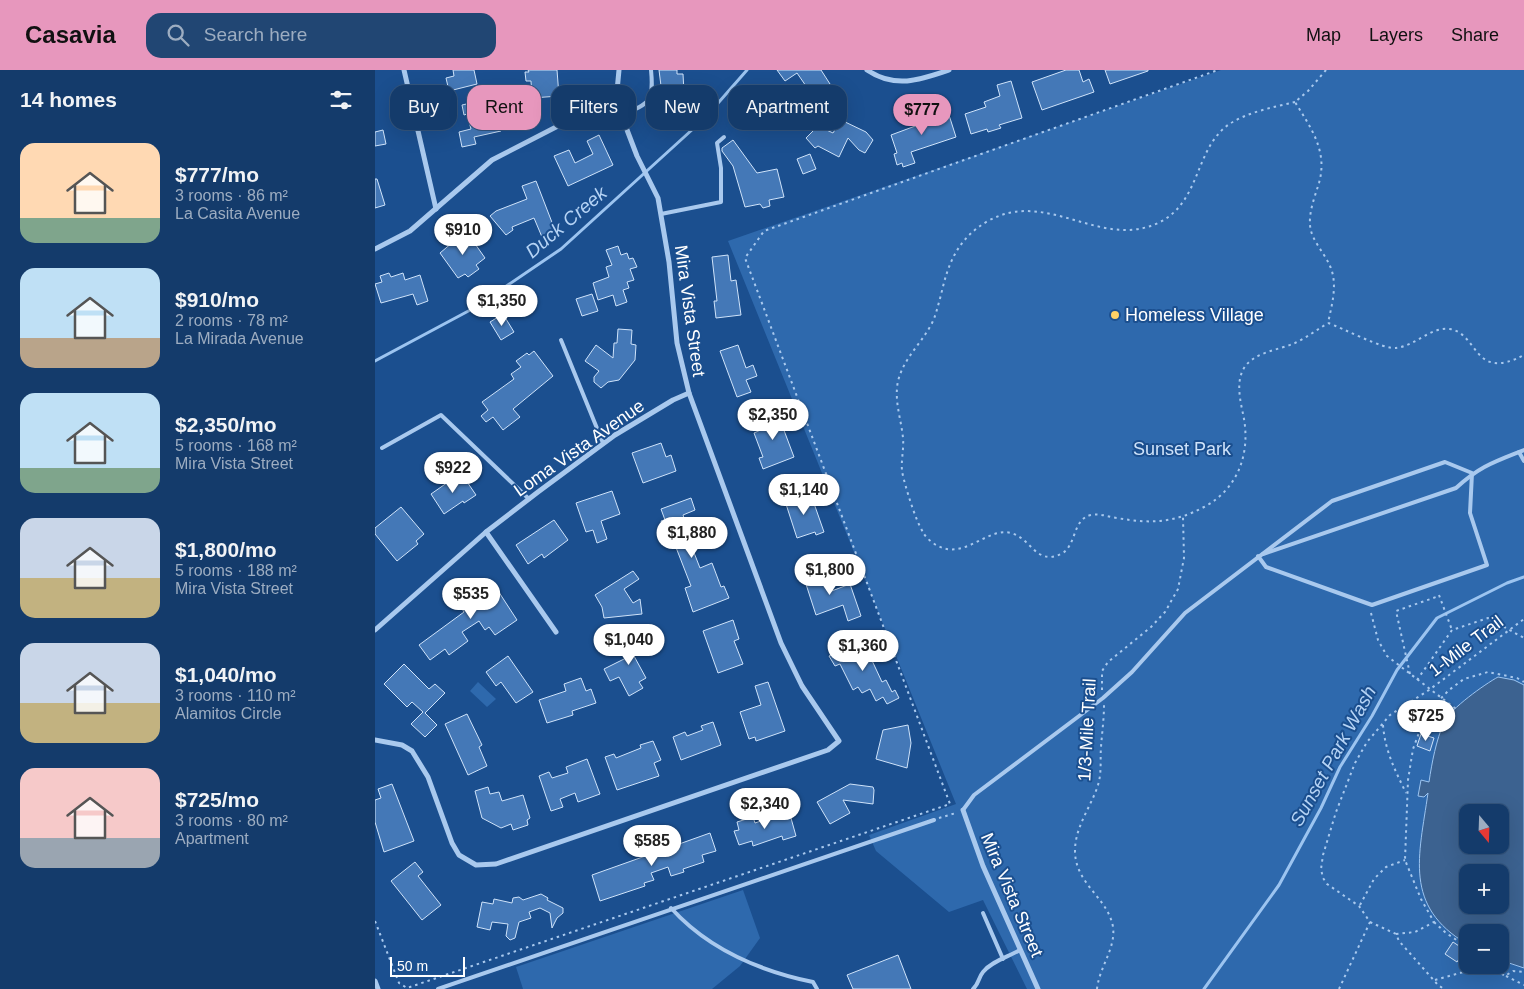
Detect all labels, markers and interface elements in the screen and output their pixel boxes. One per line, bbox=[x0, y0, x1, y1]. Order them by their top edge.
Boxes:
search box bbox=[146, 13, 496, 58]
text: Casavia bbox=[25, 21, 116, 48]
icon: search bbox=[164, 21, 192, 49]
text: Search here bbox=[204, 24, 307, 45]
text: Map bbox=[1306, 25, 1341, 45]
text: Layers bbox=[1369, 25, 1423, 45]
text: Share bbox=[1451, 25, 1499, 45]
chip: Buy bbox=[390, 85, 457, 130]
chip: Rent bbox=[467, 85, 541, 130]
chip: Filters bbox=[551, 85, 636, 130]
chip: New bbox=[646, 85, 718, 130]
chip: Apartment bbox=[728, 85, 847, 130]
icon: filters bbox=[327, 86, 355, 114]
text: 14 homes bbox=[20, 88, 117, 111]
pin: $777 bbox=[892, 93, 952, 136]
text: $777 bbox=[904, 101, 940, 118]
icon: home bbox=[60, 163, 120, 223]
text: $777/mo bbox=[175, 163, 259, 186]
water label: Duck Creek bbox=[521, 181, 612, 262]
text: 3 rooms · 86 m² bbox=[175, 187, 288, 204]
text: La Casita Avenue bbox=[175, 205, 300, 222]
pin: $910 bbox=[433, 214, 493, 256]
text: $910 bbox=[445, 221, 481, 238]
street label: Mira Vista Street bbox=[671, 244, 709, 378]
pin: $1,350 bbox=[461, 284, 543, 327]
icon: home bbox=[60, 288, 120, 348]
text: $910/mo bbox=[175, 288, 259, 311]
text: $1,350 bbox=[478, 292, 526, 309]
place label: Homeless Village bbox=[1125, 305, 1264, 325]
marker: Homeless Village bbox=[1109, 309, 1121, 321]
text: 2 rooms · 78 m² bbox=[175, 312, 288, 329]
text: La Mirada Avenue bbox=[175, 330, 304, 347]
street label: Loma Vista Avenue bbox=[510, 396, 648, 500]
pin: $2,350 bbox=[732, 398, 814, 441]
text: $2,350 bbox=[749, 406, 797, 423]
icon: home bbox=[60, 413, 120, 473]
text: $2,350/mo bbox=[175, 413, 277, 436]
text: 5 rooms · 168 m² bbox=[175, 437, 297, 454]
park label: Sunset Park bbox=[1133, 439, 1232, 459]
pin: $922 bbox=[423, 452, 483, 494]
text: Mira Vista Street bbox=[175, 455, 293, 472]
text: $922 bbox=[435, 459, 471, 476]
pin: $1,140 bbox=[763, 474, 845, 516]
text: $1,140 bbox=[780, 481, 828, 498]
pin: $1,880 bbox=[651, 516, 733, 559]
text: $1,880 bbox=[668, 524, 716, 541]
icon: home bbox=[60, 538, 120, 598]
text: $1,800/mo bbox=[175, 538, 277, 561]
pin: $1,800 bbox=[789, 554, 871, 596]
text: $1,800 bbox=[806, 561, 854, 578]
text: 5 rooms · 188 m² bbox=[175, 562, 297, 579]
pin: $535 bbox=[441, 578, 501, 620]
text: Mira Vista Street bbox=[175, 580, 293, 597]
text: $535 bbox=[453, 585, 489, 602]
street label: 1-Mile Trail bbox=[1425, 612, 1507, 680]
pin: $1,040 bbox=[588, 624, 670, 666]
pin: $1,360 bbox=[822, 630, 904, 672]
text: $1,040 bbox=[605, 631, 653, 648]
text: $1,360 bbox=[839, 637, 887, 654]
icon: home bbox=[60, 663, 120, 723]
text: $1,040/mo bbox=[175, 663, 277, 686]
street label: 1/3-Mile Trail bbox=[1074, 678, 1100, 782]
water label: Sunset Park Wash bbox=[1286, 682, 1380, 830]
text: 3 rooms · 110 m² bbox=[175, 687, 296, 704]
pin: $725 bbox=[1396, 700, 1456, 742]
text: Alamitos Circle bbox=[175, 705, 282, 722]
text: $725 bbox=[1408, 707, 1444, 724]
icon: home bbox=[60, 788, 120, 848]
text: $725/mo bbox=[175, 788, 259, 811]
pin: $2,340 bbox=[724, 788, 806, 830]
text: $2,340 bbox=[741, 795, 789, 812]
north arrow bbox=[1459, 804, 1509, 854]
map controls bbox=[1459, 804, 1509, 974]
text: 3 rooms · 80 m² bbox=[175, 812, 288, 829]
pin: $585 bbox=[622, 824, 682, 867]
text: Apartment bbox=[175, 830, 249, 847]
street label: Mira Vista Street bbox=[977, 830, 1047, 960]
text: $585 bbox=[634, 832, 670, 849]
button: + bbox=[1459, 864, 1509, 914]
button: − bbox=[1459, 924, 1509, 974]
scale bar bbox=[390, 954, 465, 977]
text: 50 m bbox=[397, 958, 428, 974]

